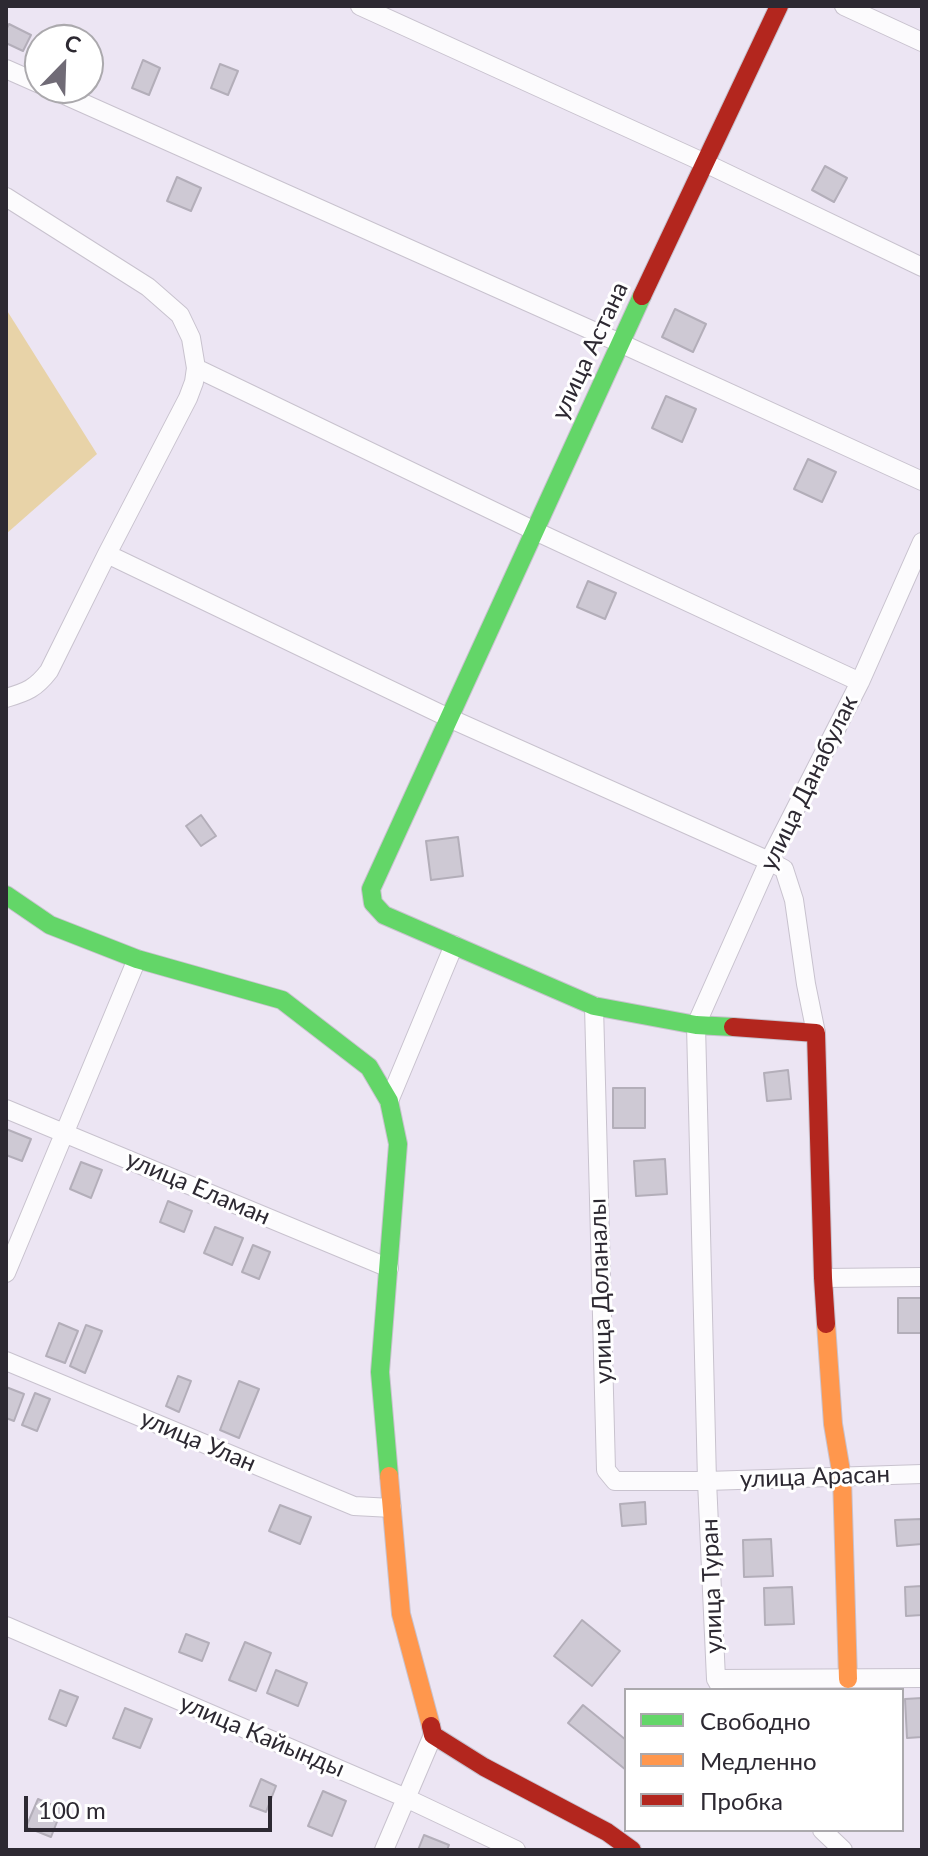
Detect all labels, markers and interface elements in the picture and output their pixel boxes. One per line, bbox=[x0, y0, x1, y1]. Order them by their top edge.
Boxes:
north arrow bbox=[24, 24, 104, 104]
text: С bbox=[61, 28, 85, 59]
street label: улица Астана bbox=[546, 278, 634, 424]
street label: улица Данабулак bbox=[754, 691, 864, 875]
street label: улица Еламан bbox=[122, 1145, 274, 1231]
street label: улица Доланалы bbox=[583, 1198, 619, 1384]
street label: улица Улан bbox=[136, 1404, 260, 1478]
street label: улица Арасан bbox=[739, 1460, 891, 1494]
street label: улица Туран bbox=[695, 1518, 729, 1654]
street label: улица Кайынды bbox=[175, 1688, 349, 1784]
legend bbox=[624, 1688, 904, 1832]
text: Свободно bbox=[700, 1706, 811, 1735]
text: Медленно bbox=[700, 1746, 817, 1775]
scale bar bbox=[28, 1780, 276, 1830]
text: Пробка bbox=[700, 1786, 783, 1815]
text: 100 m bbox=[38, 1795, 106, 1824]

